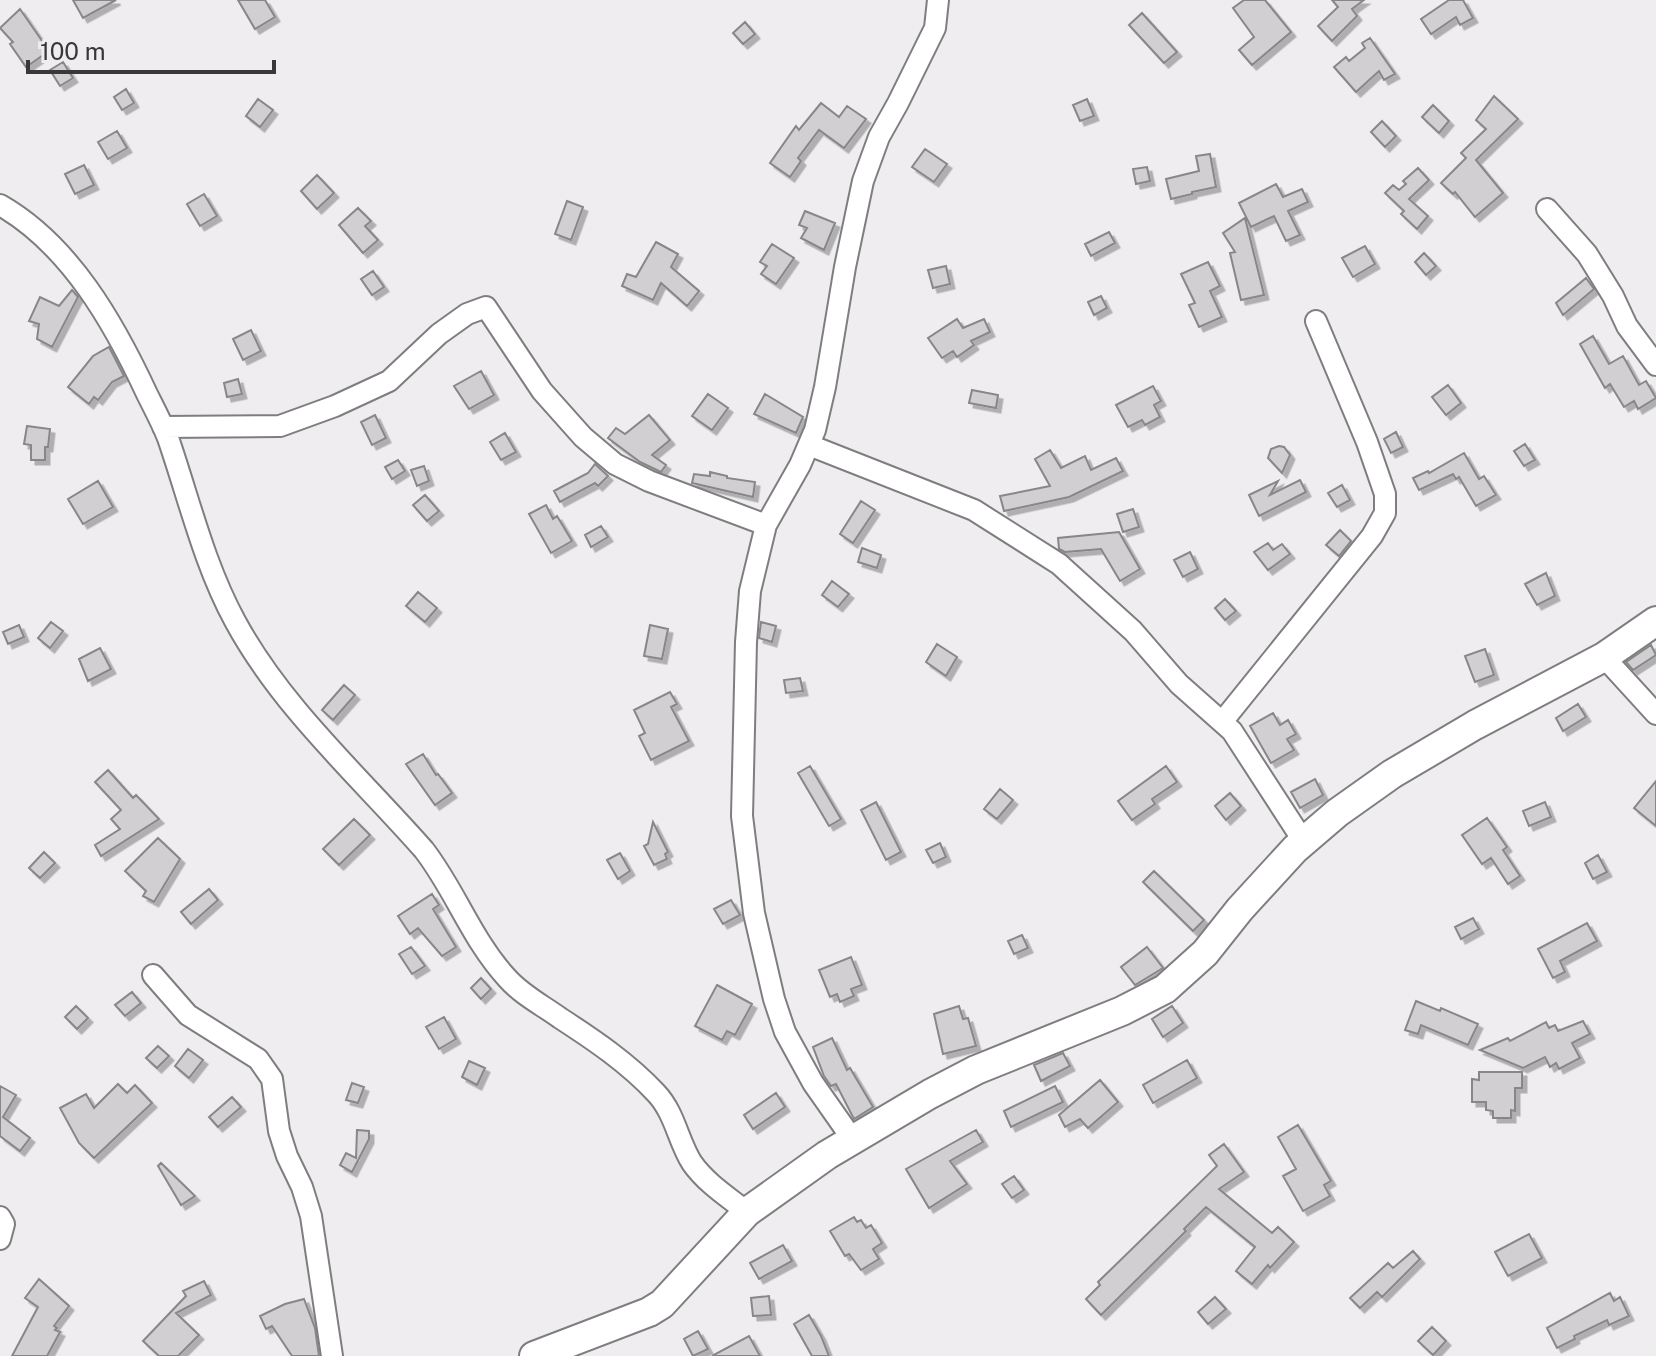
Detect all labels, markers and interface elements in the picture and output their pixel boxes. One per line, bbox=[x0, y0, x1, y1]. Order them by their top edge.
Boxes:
scale bar bbox=[28, 24, 274, 74]
text: 100 m bbox=[40, 37, 106, 65]

